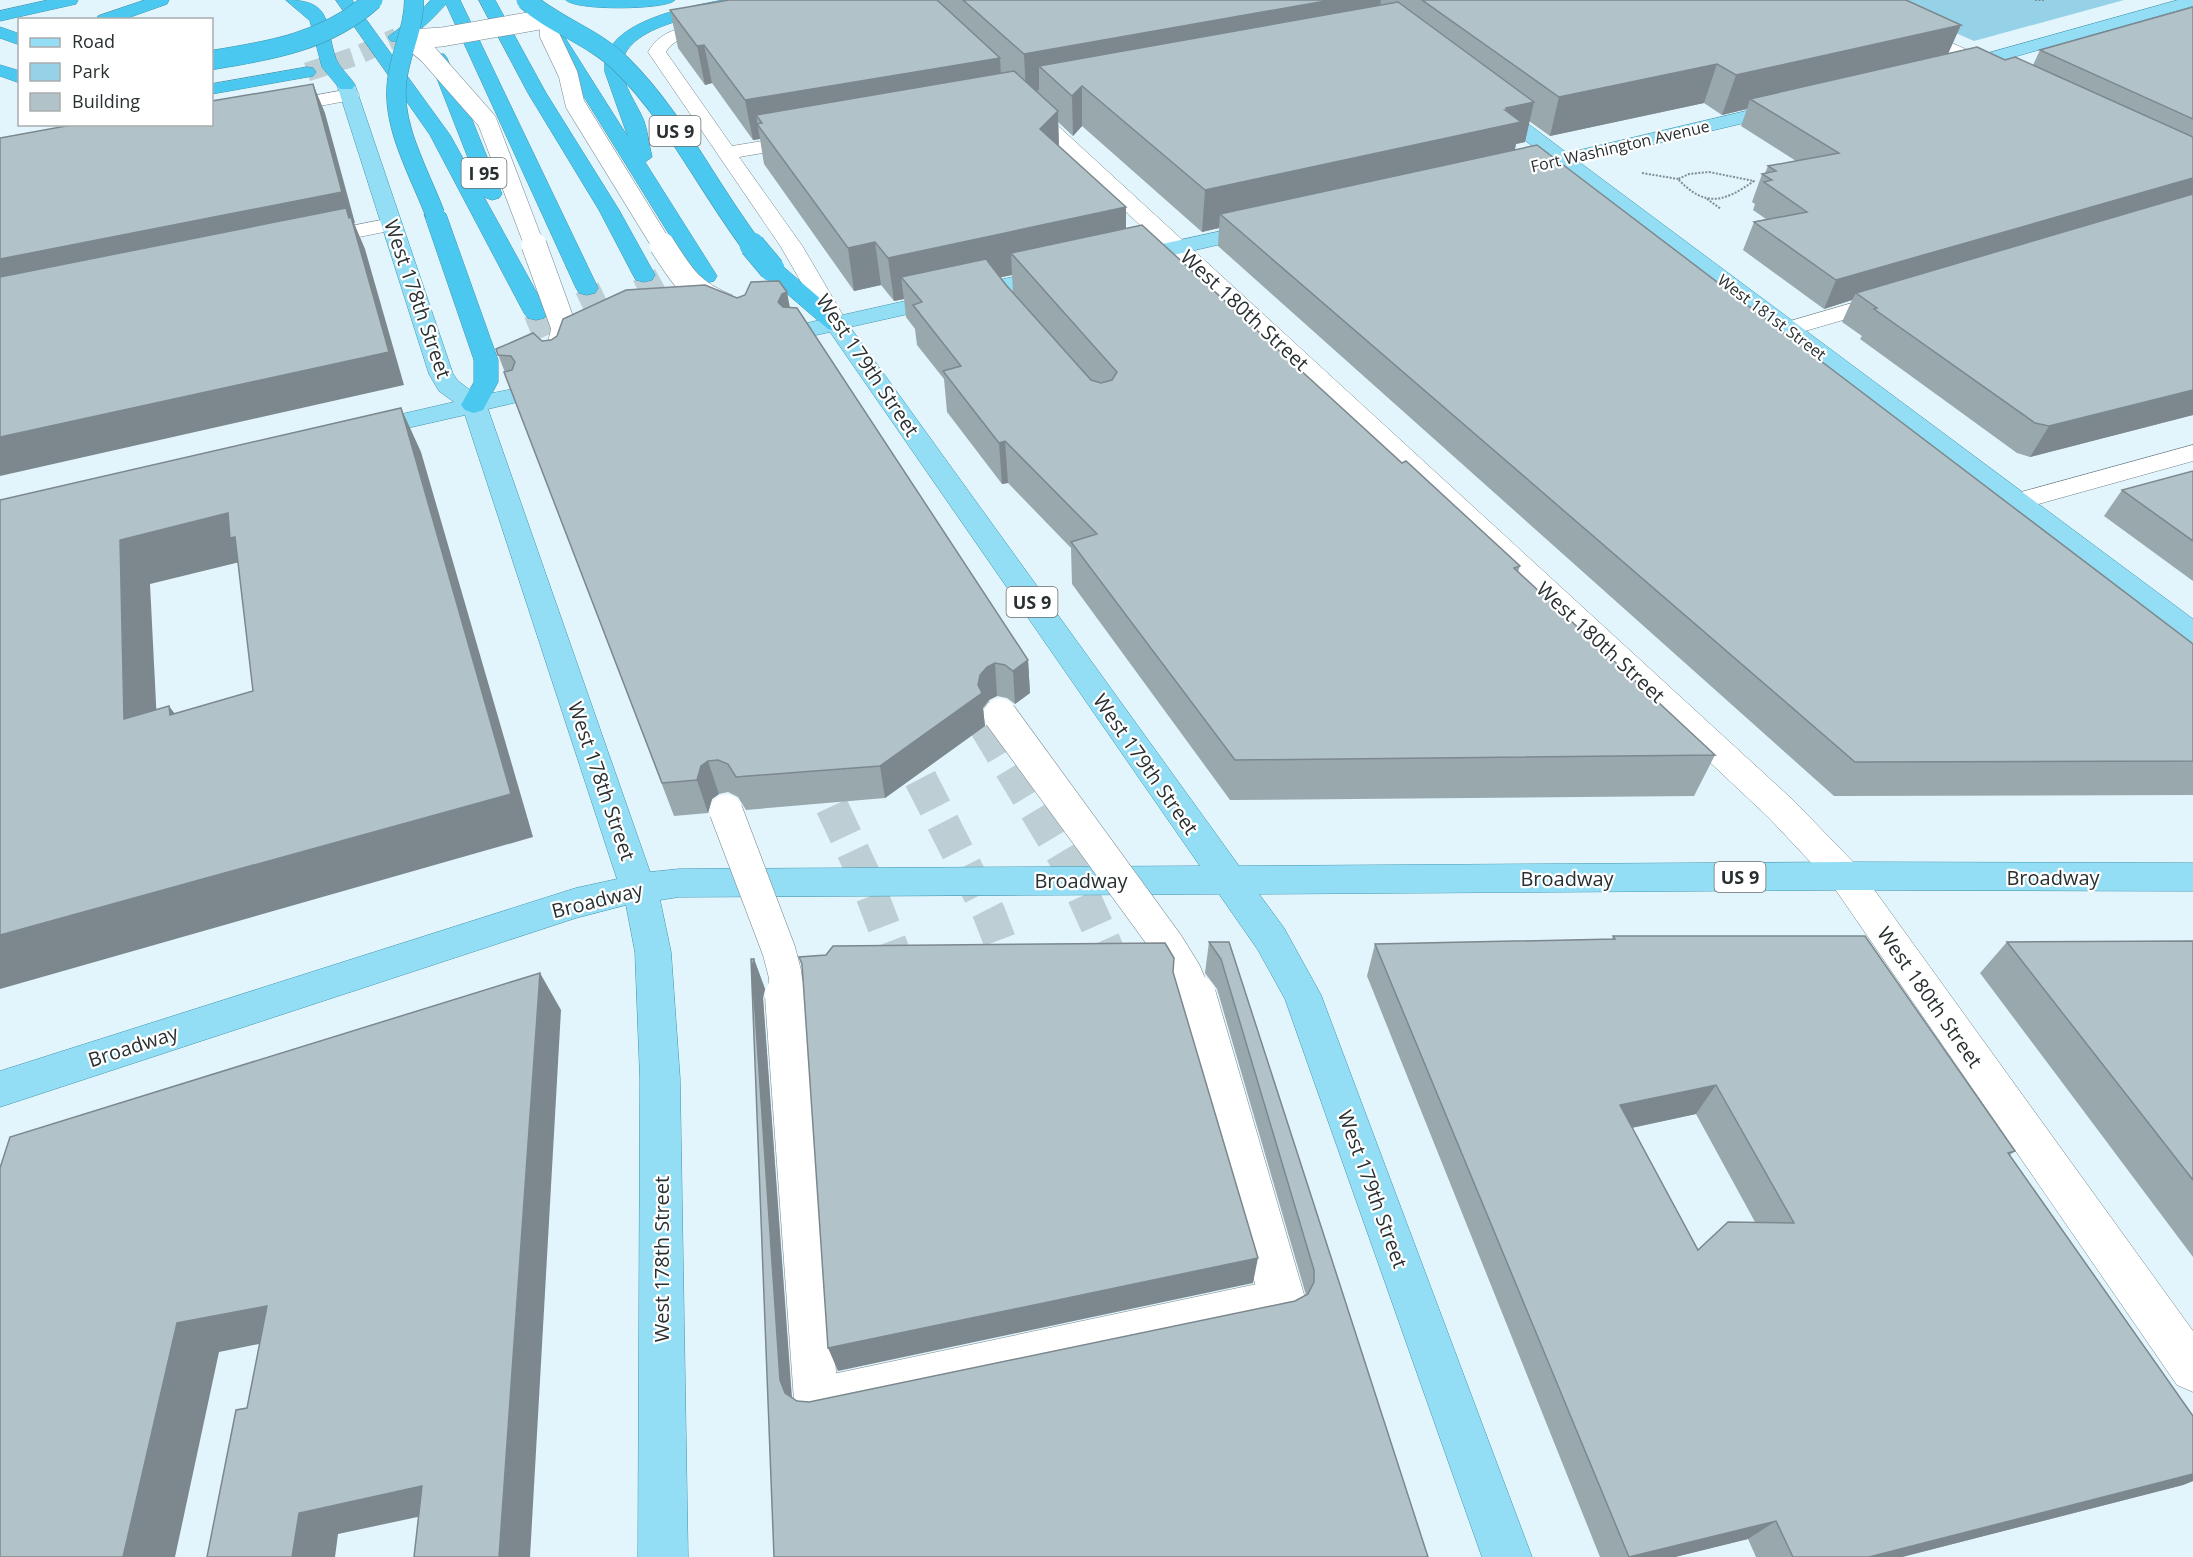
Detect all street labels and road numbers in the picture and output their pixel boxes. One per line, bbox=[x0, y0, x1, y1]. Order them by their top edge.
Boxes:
street label: Fort Washington Avenue bbox=[1528, 115, 1712, 177]
road number: US 9 bbox=[650, 116, 700, 146]
road number: I 95 bbox=[462, 158, 506, 188]
street label: West 178th Street bbox=[378, 216, 458, 382]
street label: West 180th Street bbox=[1175, 243, 1315, 377]
street label: West 181st Street bbox=[1713, 269, 1831, 365]
street label: West 179th Street bbox=[810, 289, 926, 441]
street label: West 180th Street bbox=[1531, 575, 1671, 709]
road number: US 9 bbox=[1006, 587, 1058, 617]
street label: West 179th Street bbox=[1087, 688, 1205, 840]
street label: West 178th Street bbox=[562, 698, 642, 864]
road number: US 9 bbox=[1714, 862, 1766, 892]
street label: Broadway bbox=[2006, 864, 2101, 891]
street label: Broadway bbox=[1520, 865, 1615, 892]
street label: Broadway bbox=[1034, 867, 1129, 894]
street label: Broadway bbox=[549, 875, 646, 924]
street label: West 180th Street bbox=[1871, 921, 1989, 1073]
street label: Broadway bbox=[85, 1018, 182, 1073]
street label: West 179th Street bbox=[1332, 1106, 1414, 1272]
street label: West 178th Street bbox=[648, 1176, 675, 1342]

